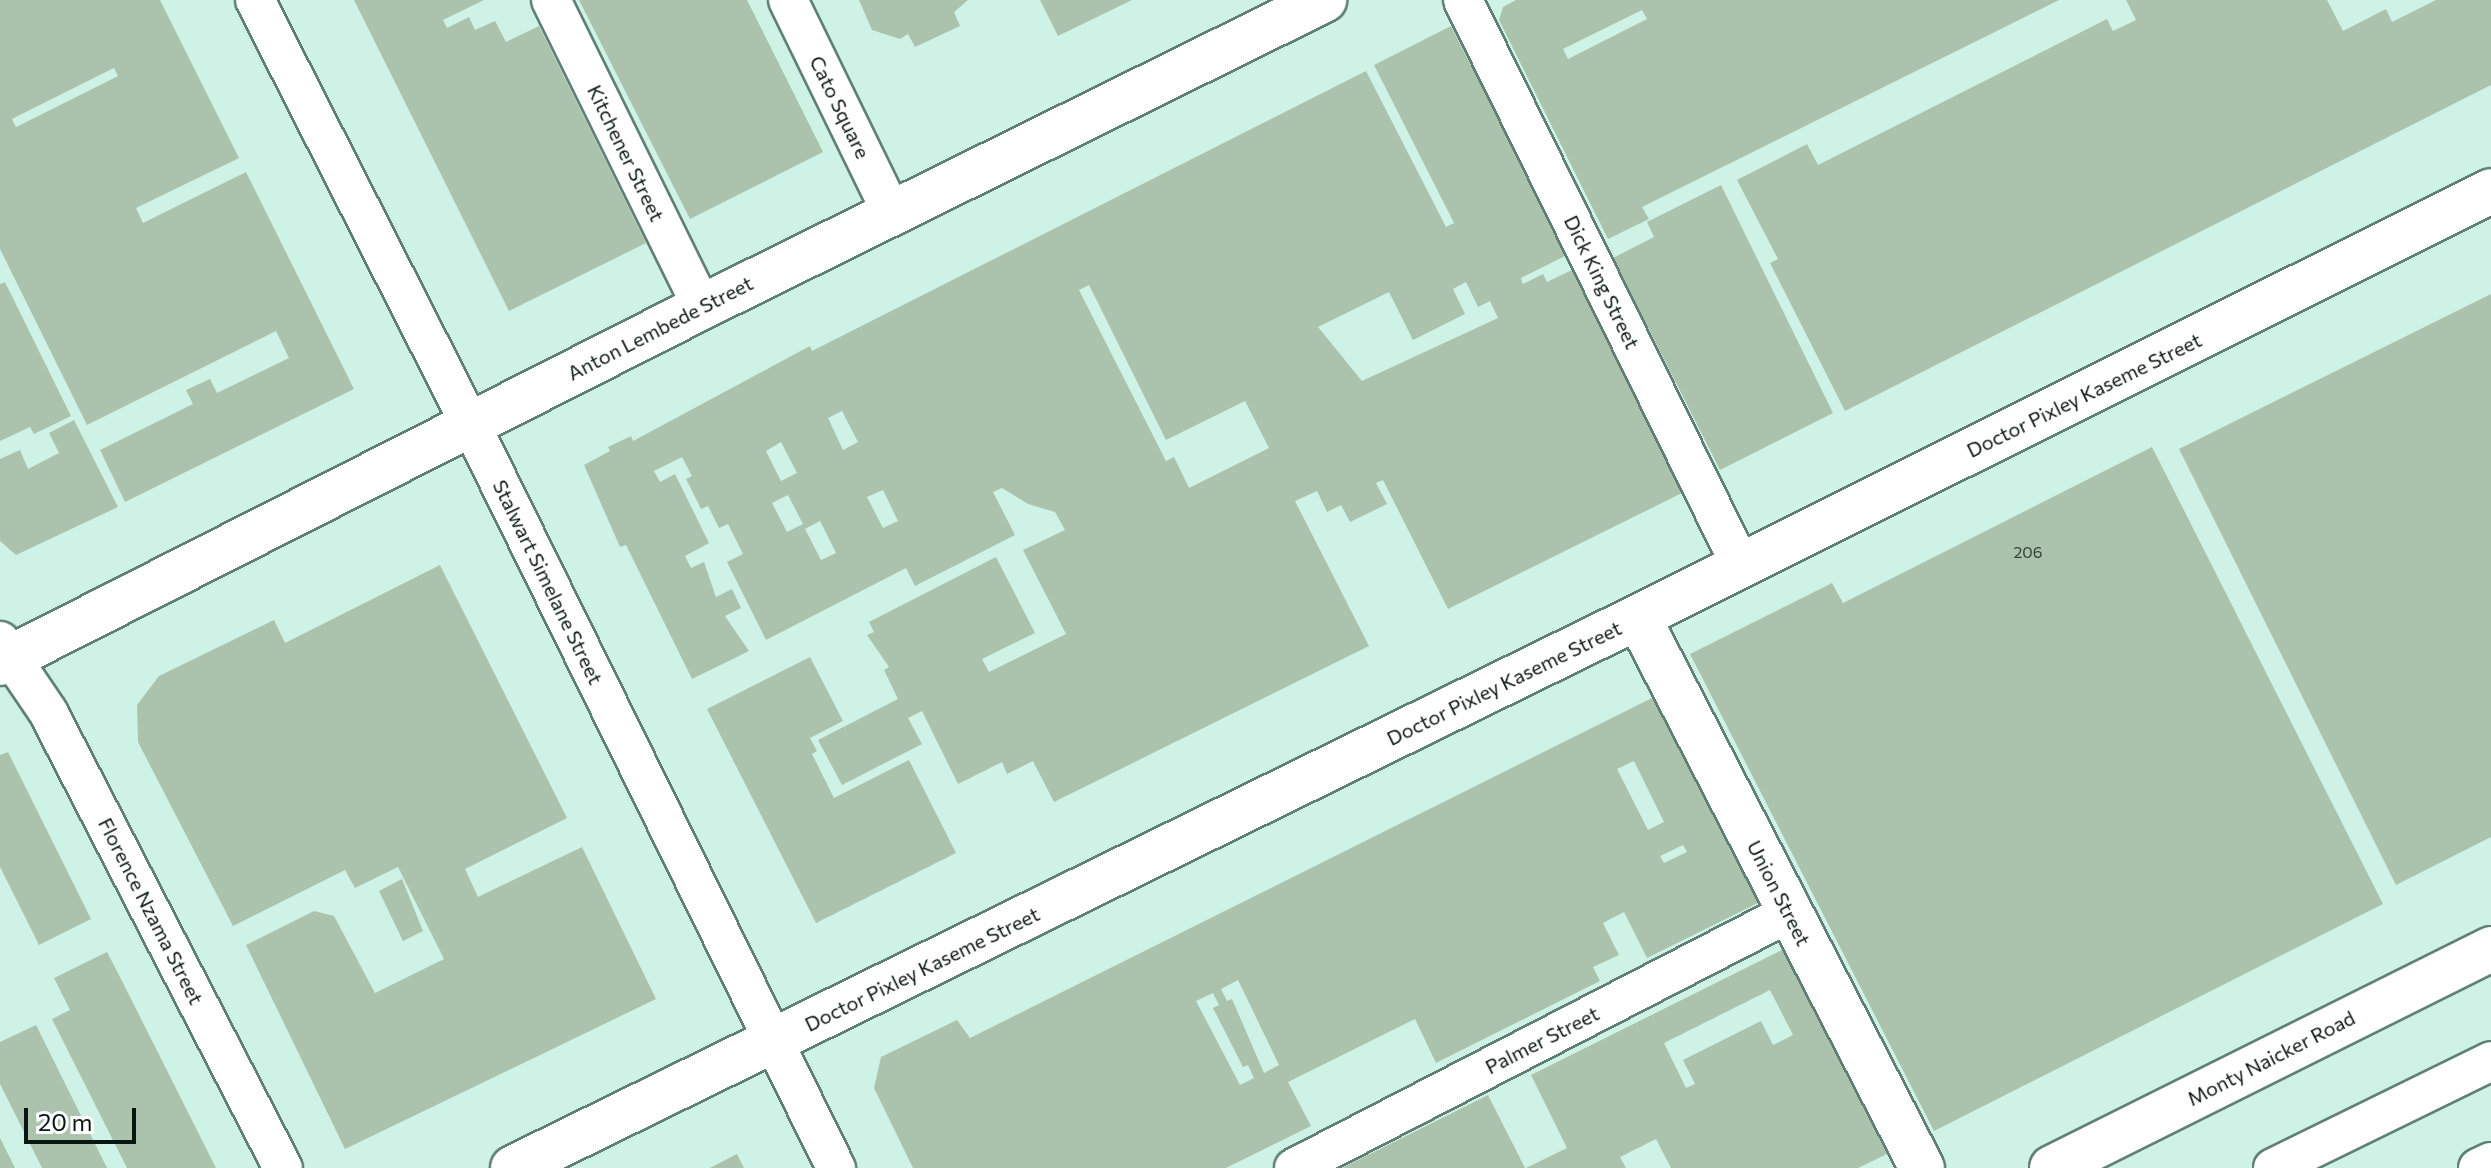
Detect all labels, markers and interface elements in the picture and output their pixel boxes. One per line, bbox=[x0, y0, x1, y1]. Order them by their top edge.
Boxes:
street label: Cato Square bbox=[805, 52, 875, 162]
street label: Kitchener Street bbox=[583, 81, 669, 225]
street label: Dick King Street bbox=[1559, 211, 1645, 353]
street label: Anton Lembede Street bbox=[563, 271, 757, 385]
street label: Doctor Pixley Kaseme Street bbox=[1963, 328, 2205, 462]
street label: Stalwart Simelane Street bbox=[488, 476, 608, 688]
house number: 206 bbox=[2014, 542, 2042, 562]
street label: Doctor Pixley Kaseme Street bbox=[1383, 616, 1625, 750]
street label: Florence Nzama Street bbox=[94, 814, 208, 1008]
street label: Union Street bbox=[1742, 836, 1816, 950]
street label: Doctor Pixley Kaseme Street bbox=[801, 902, 1043, 1036]
street label: Palmer Street bbox=[1481, 1001, 1603, 1079]
street label: Monty Naicker Road bbox=[2183, 1005, 2359, 1111]
scale bar bbox=[28, 1092, 140, 1142]
text: 20 m bbox=[38, 1107, 92, 1136]

